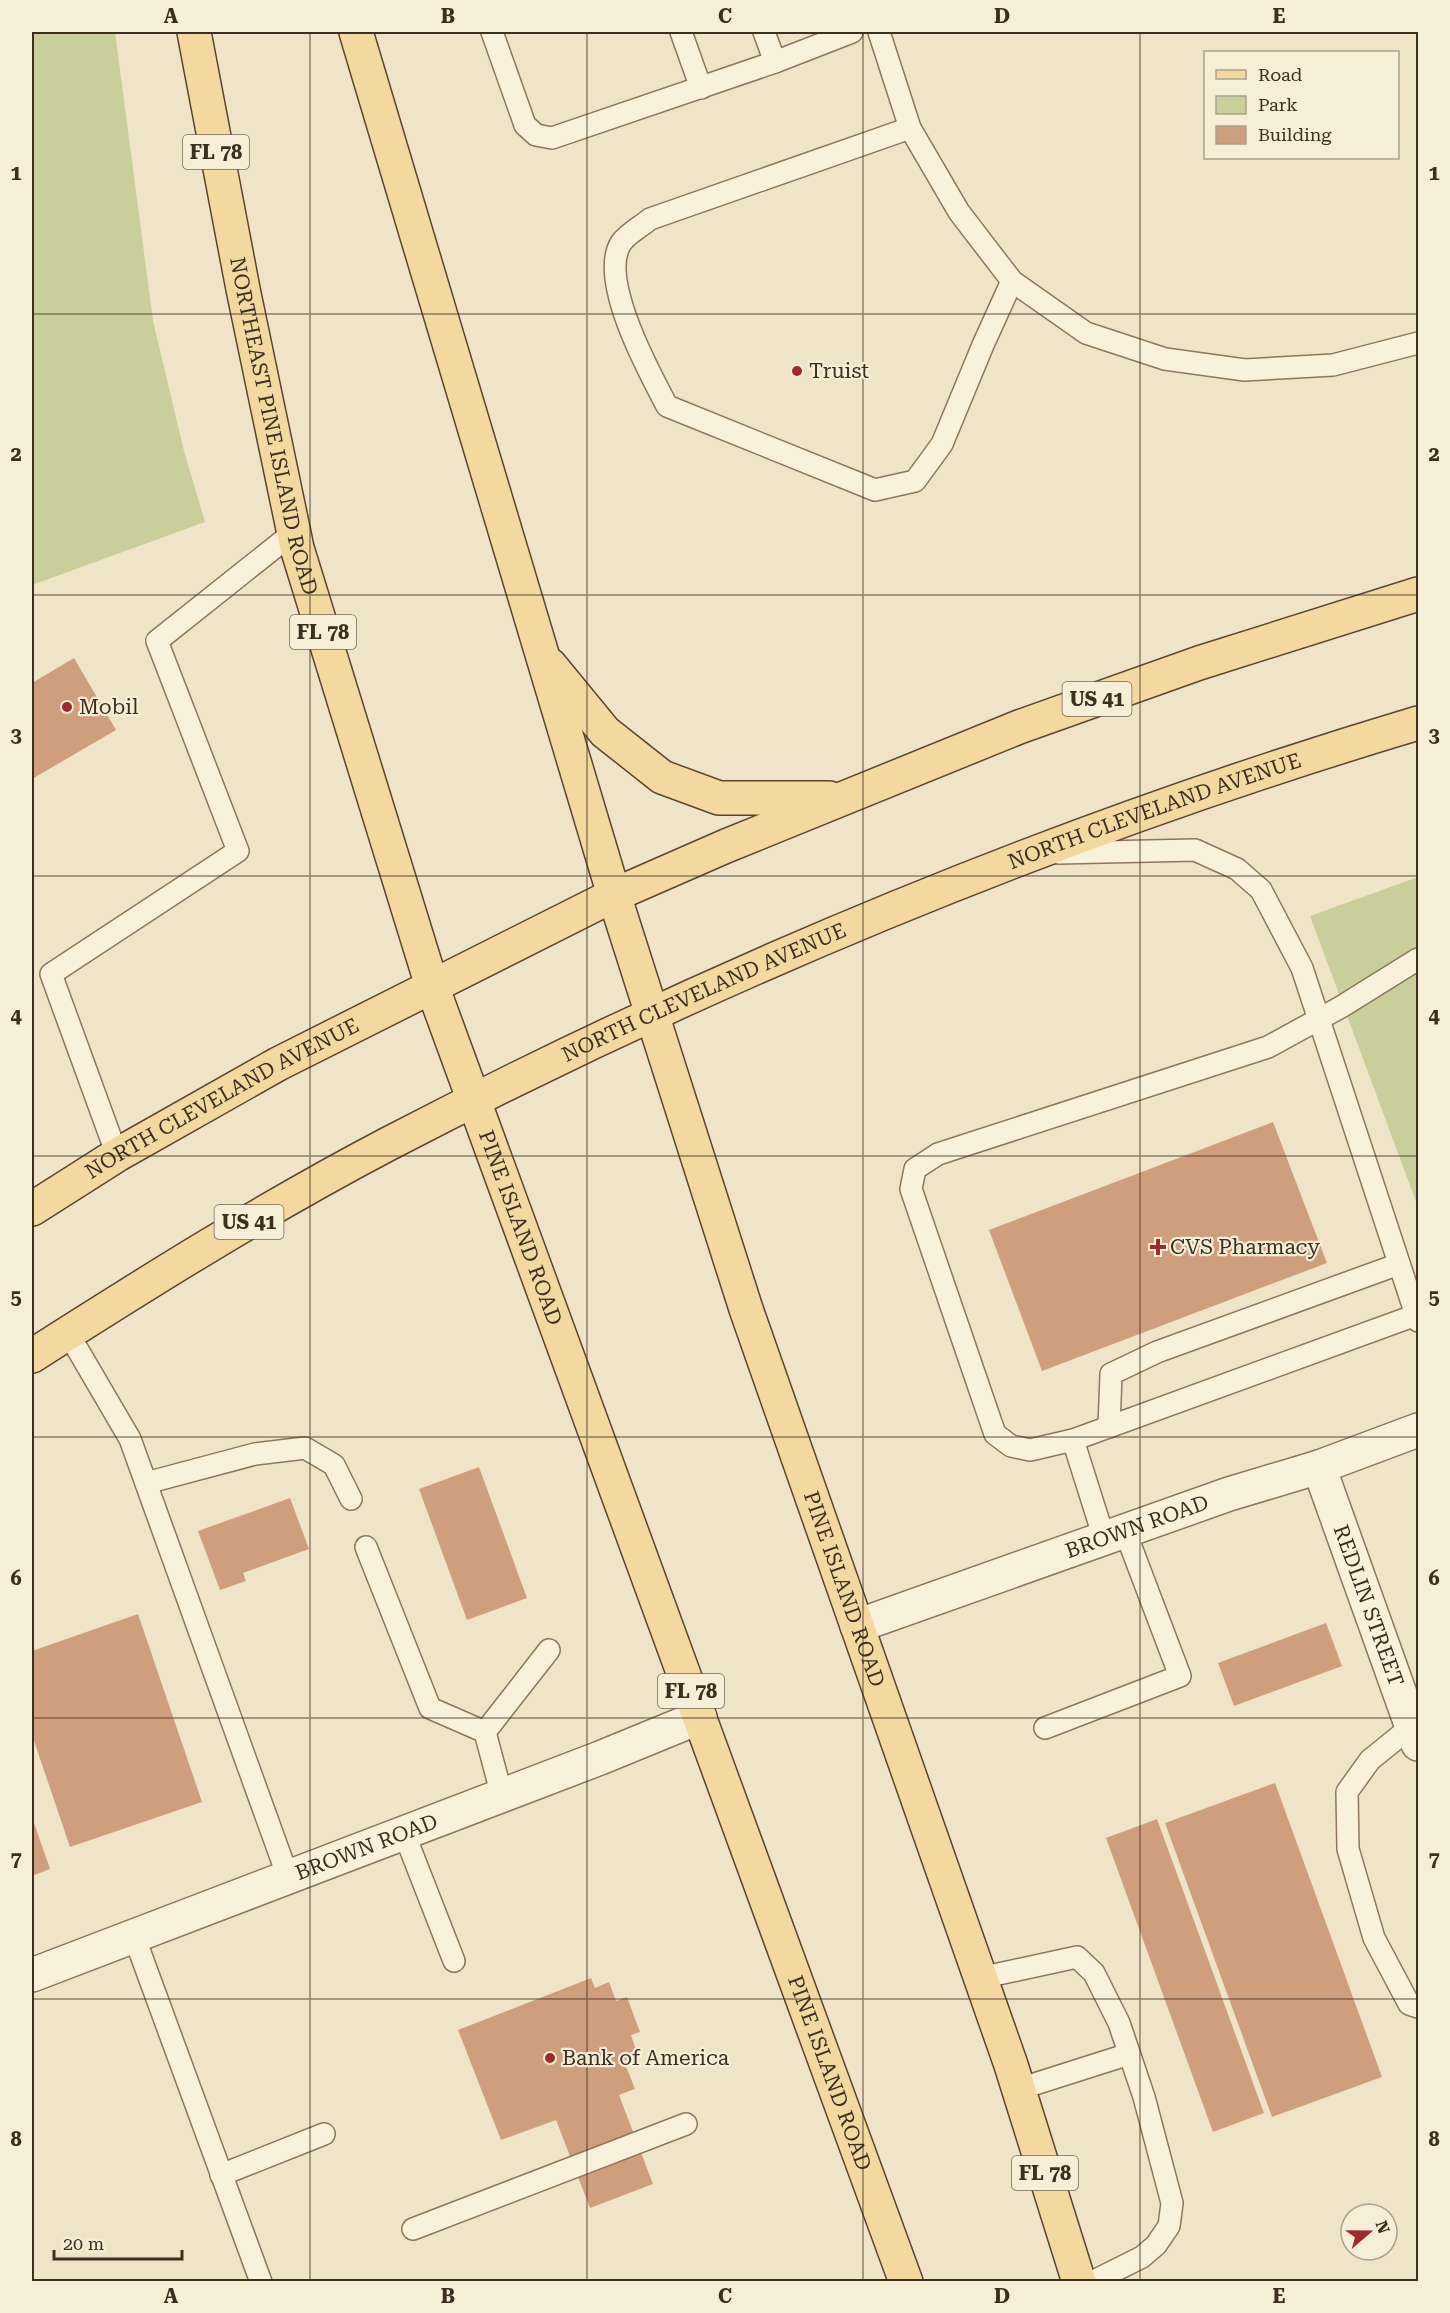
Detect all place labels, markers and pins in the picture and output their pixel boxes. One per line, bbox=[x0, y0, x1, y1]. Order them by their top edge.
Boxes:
place label: Truist bbox=[809, 359, 869, 383]
marker: Truist bbox=[790, 364, 804, 378]
place label: Mobil bbox=[79, 695, 139, 719]
marker: Mobil bbox=[60, 700, 74, 714]
place label: CVS Pharmacy bbox=[1170, 1235, 1320, 1259]
marker: CVS Pharmacy bbox=[1151, 1240, 1165, 1254]
place label: Bank of America bbox=[562, 2046, 730, 2070]
marker: Bank of America bbox=[543, 2051, 557, 2065]

